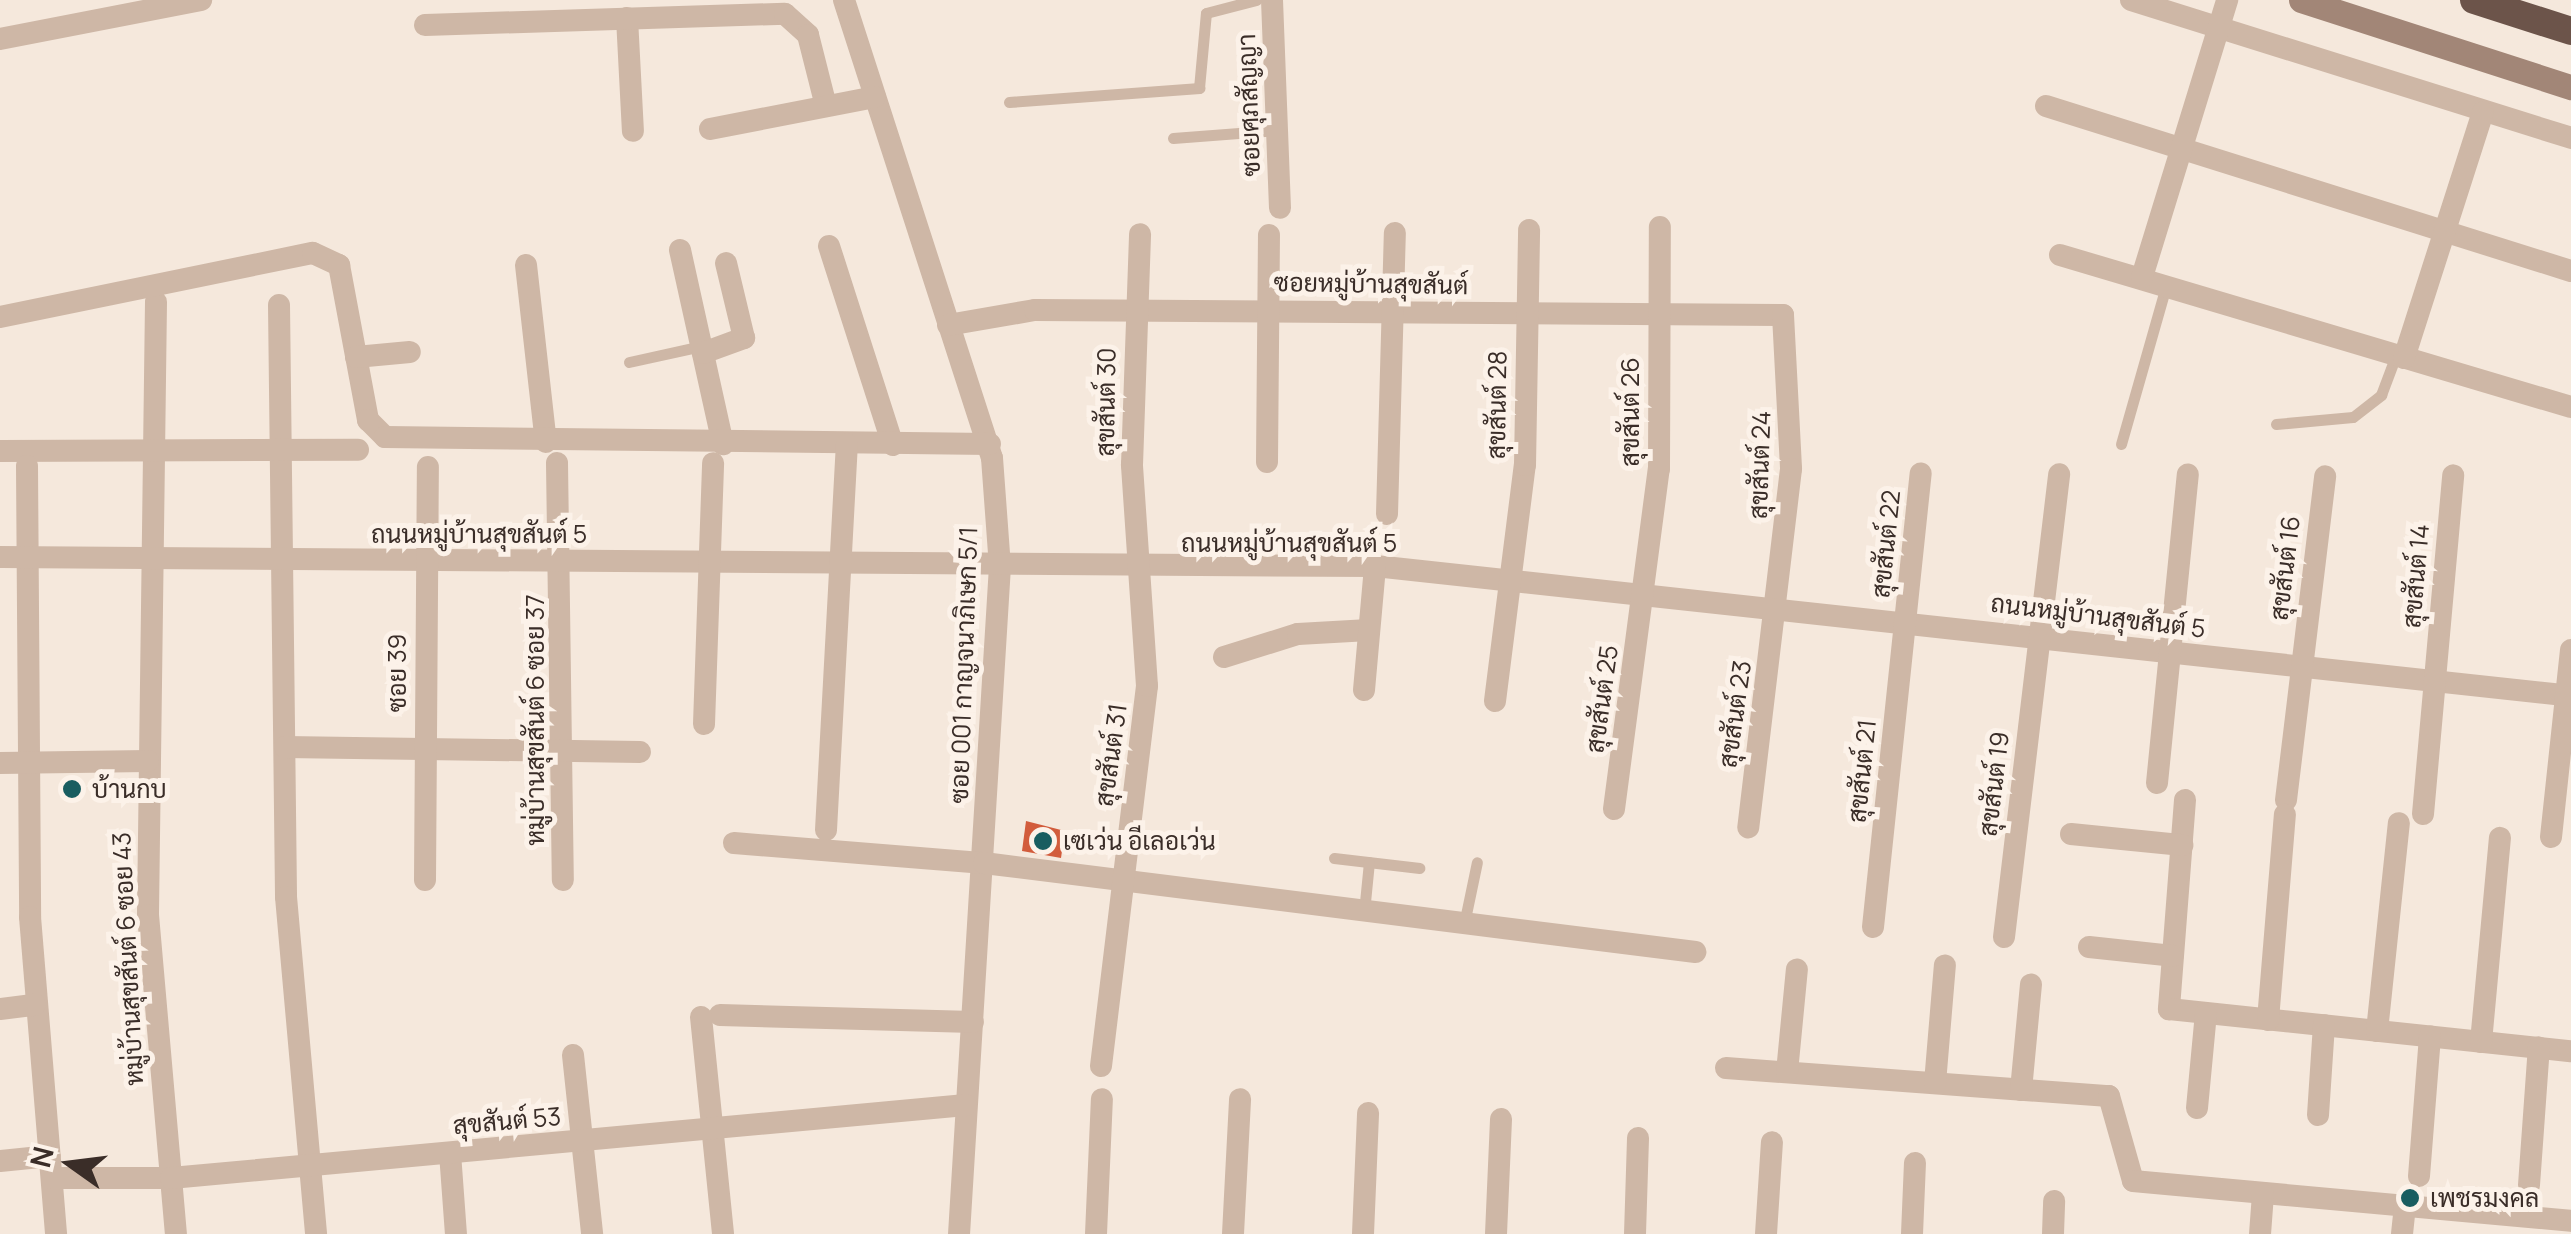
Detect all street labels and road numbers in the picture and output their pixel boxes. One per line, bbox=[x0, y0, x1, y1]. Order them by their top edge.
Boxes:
street label: ซอยศุภสัญญา bbox=[1232, 33, 1266, 177]
street label: ซอยหมู่บ้านสุขสันต์ bbox=[1273, 267, 1469, 301]
street label: สุขสันต์ 30 bbox=[1090, 347, 1122, 457]
street label: สุขสันต์ 28 bbox=[1481, 350, 1513, 460]
street label: สุขสันต์ 26 bbox=[1615, 357, 1645, 467]
street label: สุขสันต์ 24 bbox=[1743, 410, 1777, 520]
street label: สุขสันต์ 22 bbox=[1865, 489, 1907, 599]
street label: สุขสันต์ 16 bbox=[2264, 514, 2306, 622]
street label: ถนนหมู่บ้านสุขสันต์ 5 bbox=[371, 519, 587, 549]
street label: สุขสันต์ 14 bbox=[2397, 523, 2435, 629]
street label: ซอย 001 กาญจนาภิเษก 5/1 bbox=[944, 526, 984, 804]
street label: ถนนหมู่บ้านสุขสันต์ 5 bbox=[1181, 528, 1397, 558]
street label: ถนนหมู่บ้านสุขสันต์ 5 bbox=[1989, 588, 2207, 644]
street label: หมู่บ้านสุขสันต์ 6 ซอย 37 bbox=[520, 594, 550, 846]
street label: ซอย 39 bbox=[382, 634, 412, 712]
street label: สุขสันต์ 25 bbox=[1580, 643, 1624, 755]
street label: สุขสันต์ 23 bbox=[1713, 658, 1757, 770]
street label: สุขสันต์ 31 bbox=[1089, 702, 1133, 808]
street label: สุขสันต์ 21 bbox=[1842, 718, 1882, 824]
street label: สุขสันต์ 19 bbox=[1973, 730, 2015, 838]
street label: หมู่บ้านสุขสันต์ 6 ซอย 43 bbox=[106, 831, 150, 1087]
street label: สุขสันต์ 53 bbox=[452, 1101, 562, 1141]

